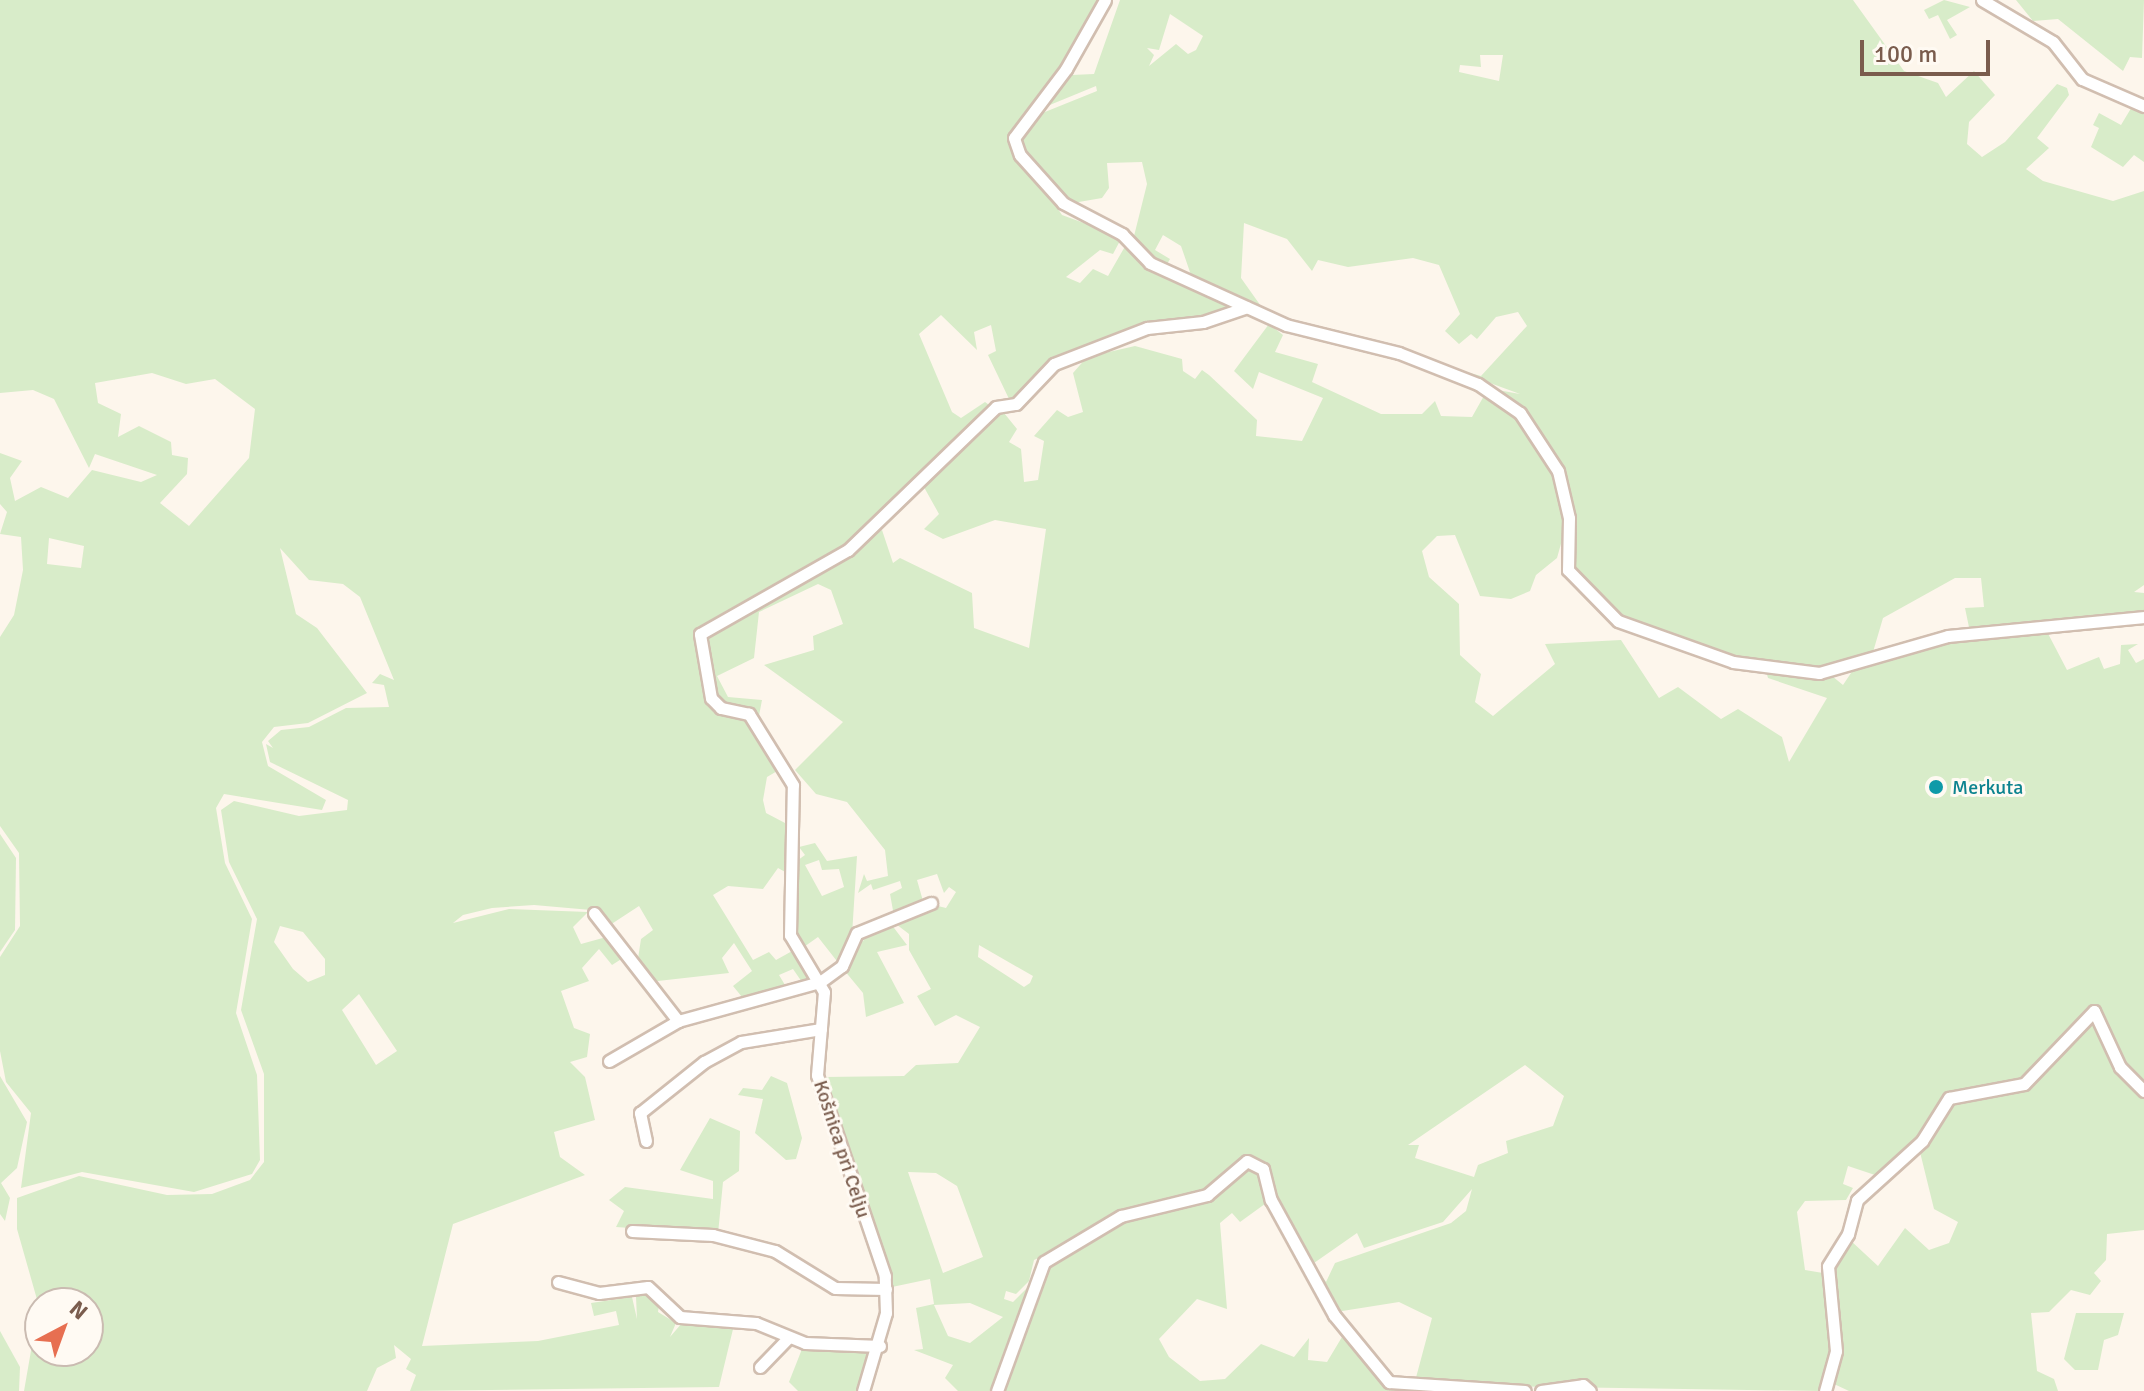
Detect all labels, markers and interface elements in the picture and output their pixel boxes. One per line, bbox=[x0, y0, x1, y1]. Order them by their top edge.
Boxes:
scale bar bbox=[1864, 24, 1994, 74]
text: 100 m bbox=[1874, 39, 1937, 69]
place label: Merkuta bbox=[1952, 775, 2023, 799]
marker: Merkuta bbox=[1927, 778, 1945, 796]
street label: Košnica pri Celju bbox=[808, 1077, 876, 1221]
north arrow bbox=[24, 1287, 104, 1367]
text: N bbox=[64, 1295, 93, 1325]

